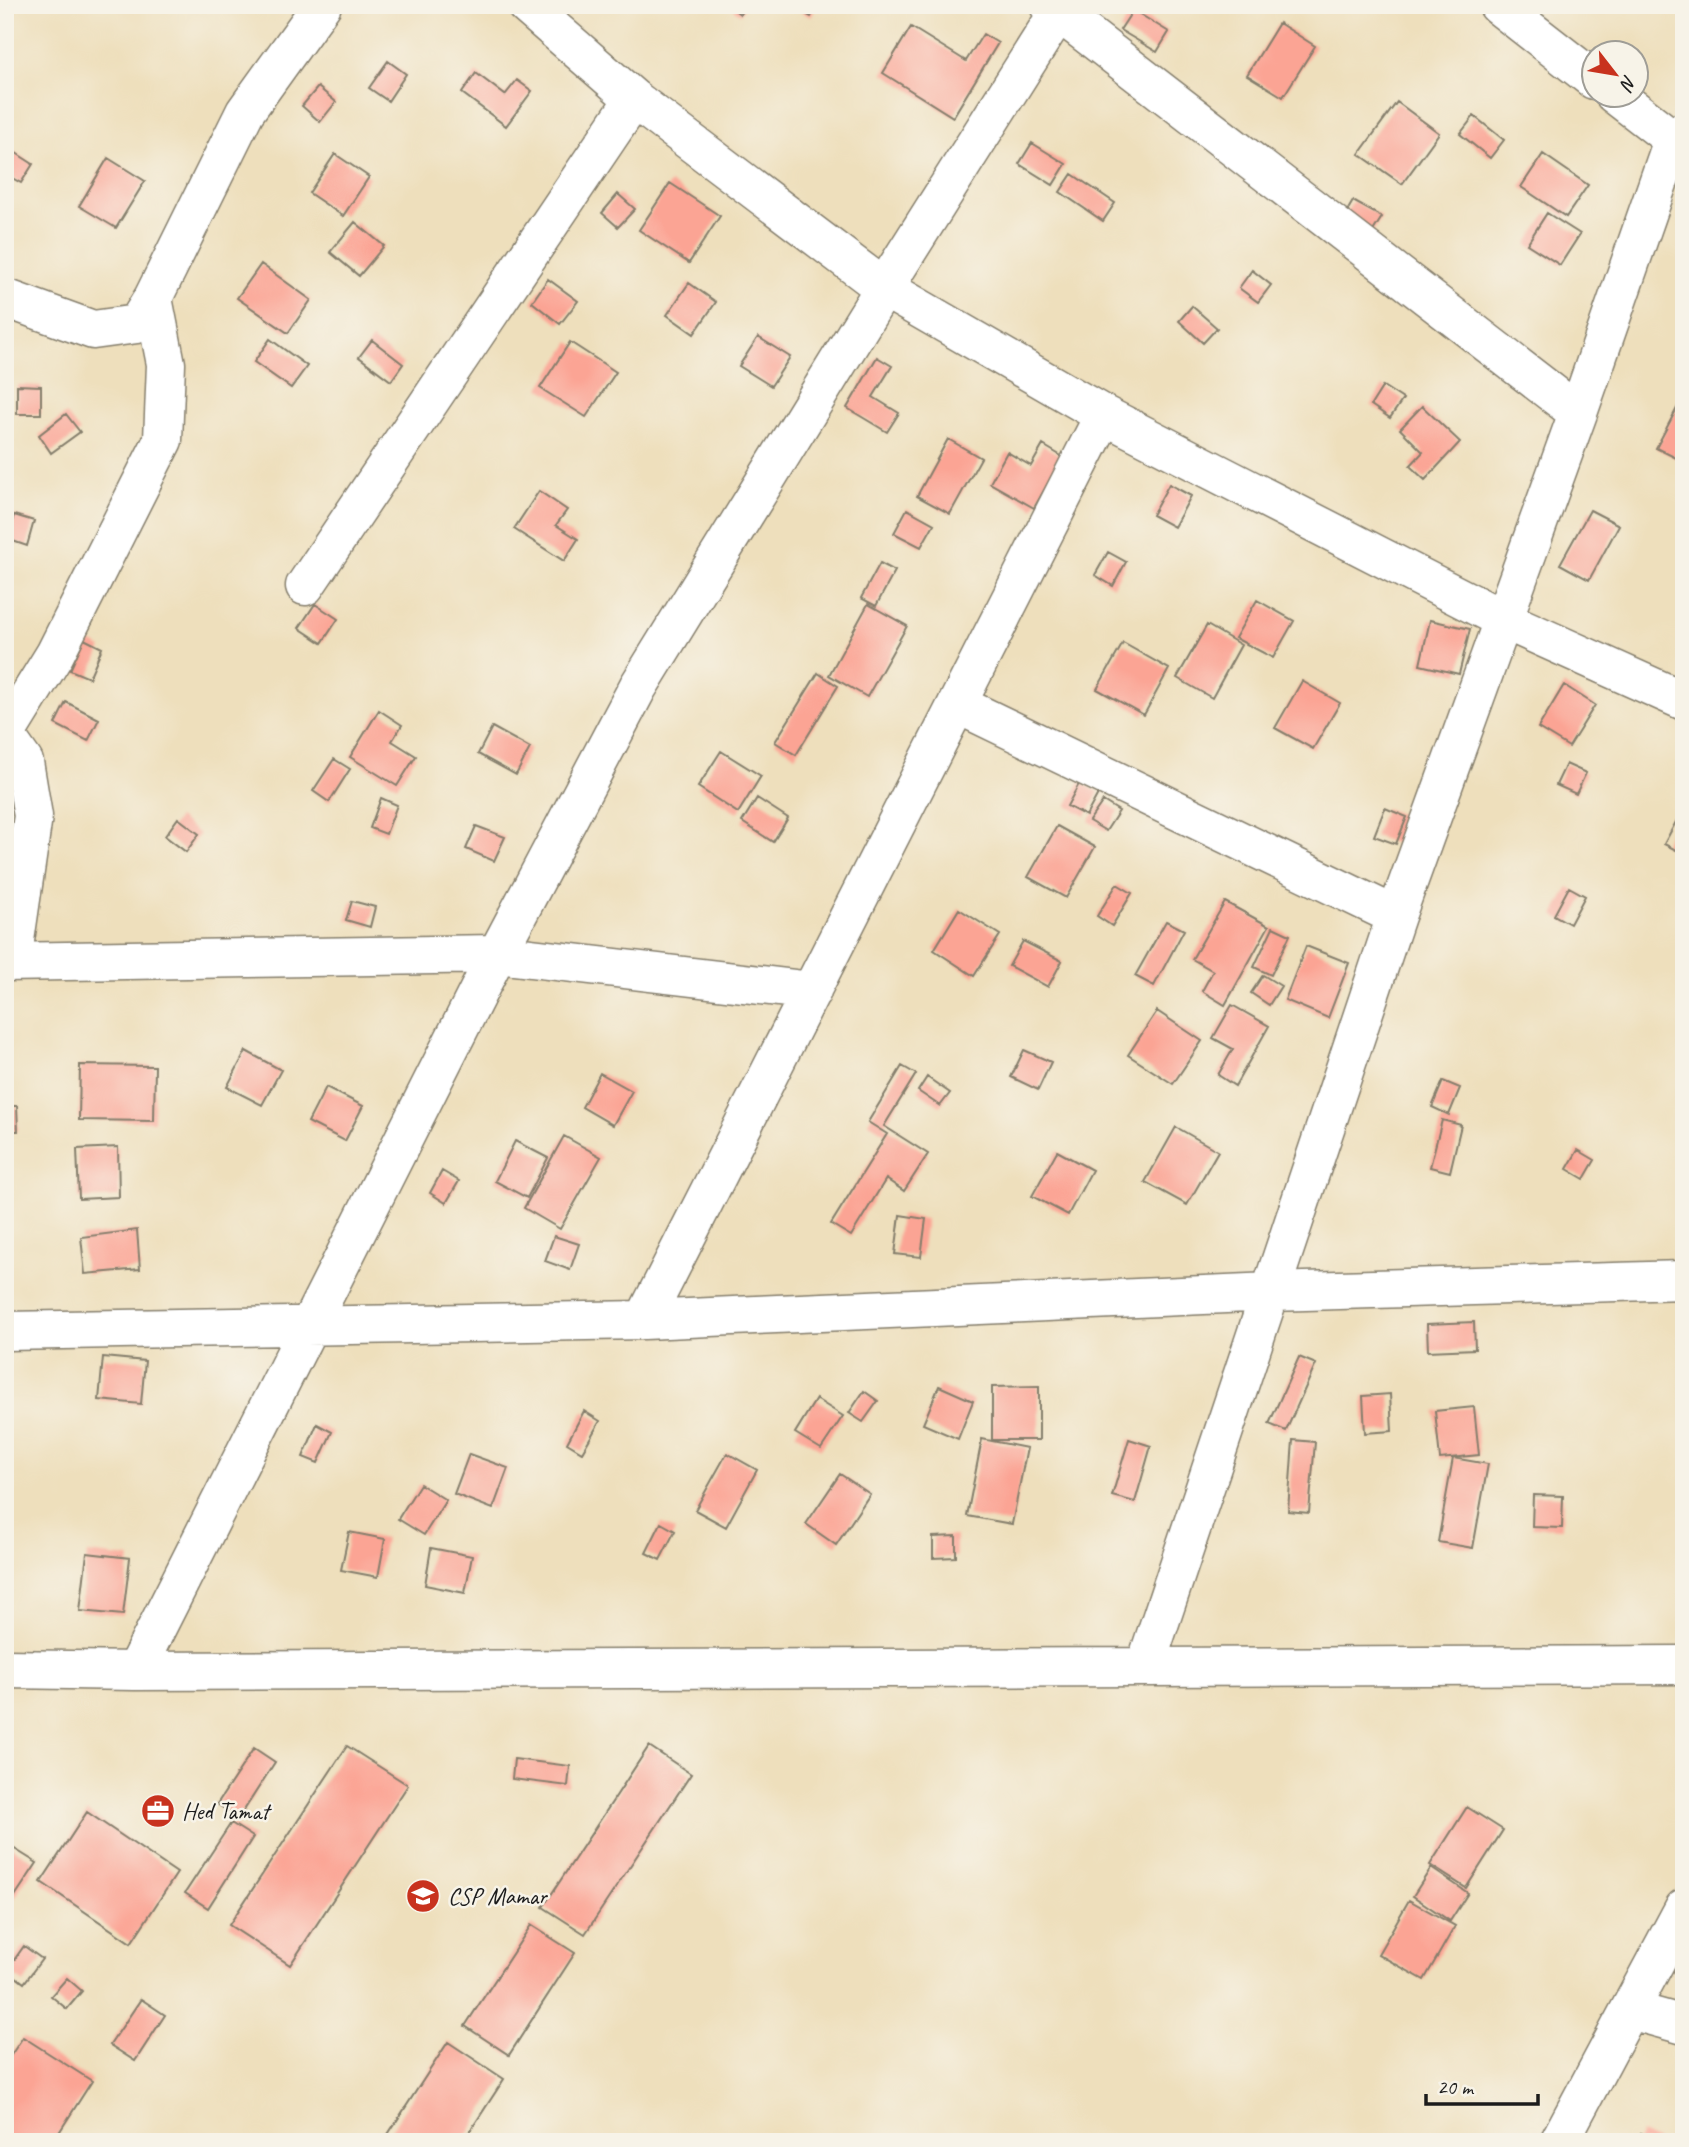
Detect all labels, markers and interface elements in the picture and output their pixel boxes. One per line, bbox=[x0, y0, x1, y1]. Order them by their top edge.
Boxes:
north arrow bbox=[1580, 38, 1650, 108]
text: N bbox=[1614, 71, 1642, 96]
office icon: Hed Tamat bbox=[139, 1792, 177, 1830]
place label: Hed Tamat bbox=[182, 1796, 272, 1826]
school or university icon: CSP Mamar bbox=[404, 1877, 442, 1915]
place label: CSP Mamar bbox=[448, 1881, 549, 1911]
scale bar bbox=[1426, 2063, 1538, 2107]
text: 20 m bbox=[1437, 2074, 1475, 2100]

